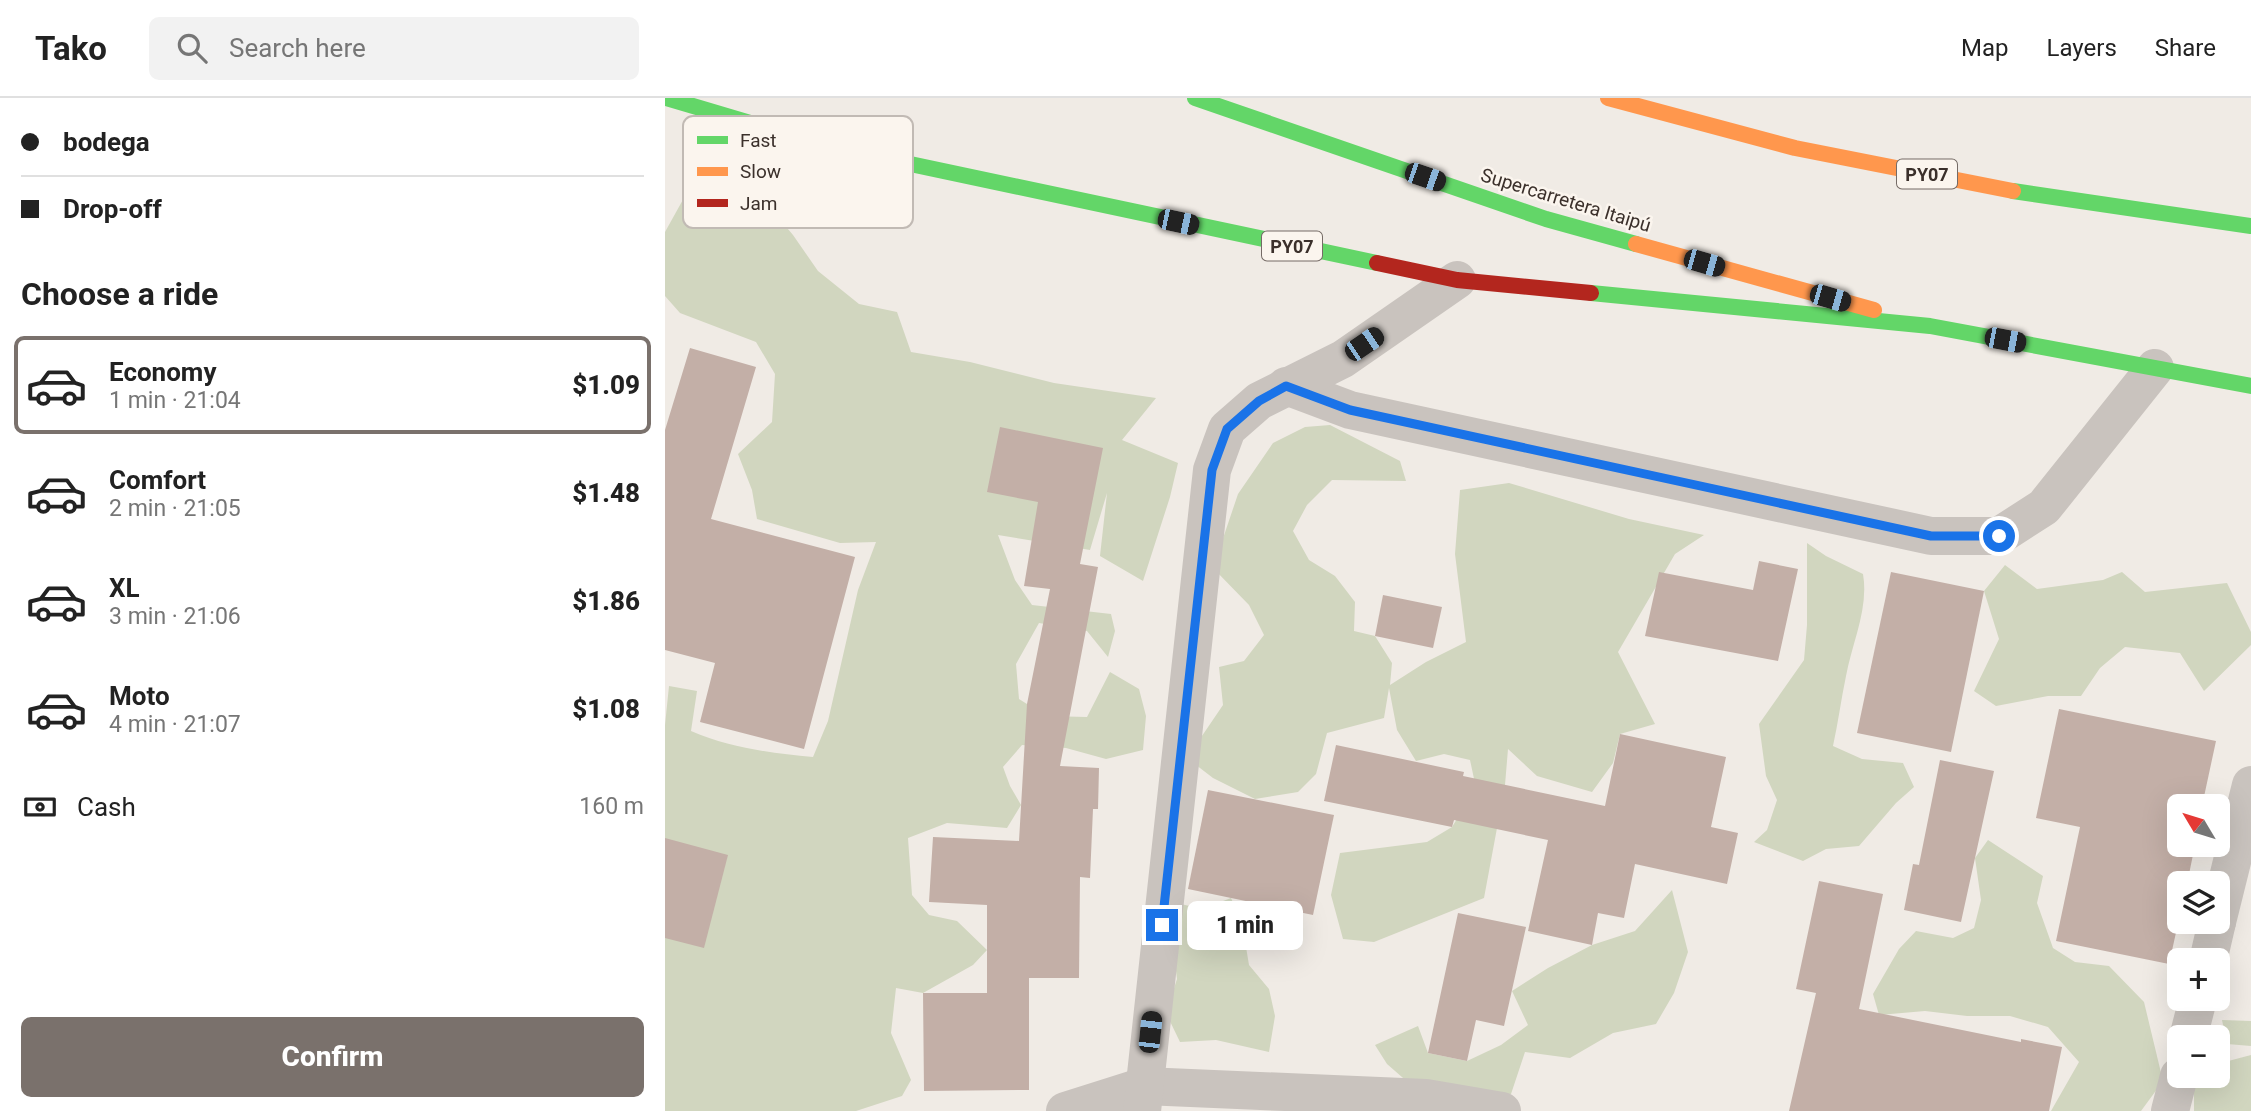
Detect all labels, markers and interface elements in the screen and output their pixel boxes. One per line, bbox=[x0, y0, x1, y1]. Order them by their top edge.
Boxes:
search box bbox=[149, 17, 639, 80]
text: Tako bbox=[35, 29, 107, 68]
icon: search bbox=[173, 29, 211, 67]
text: Search here bbox=[229, 33, 366, 63]
text: Map bbox=[1961, 34, 2009, 62]
text: Layers bbox=[2047, 34, 2117, 62]
text: Share bbox=[2155, 34, 2216, 62]
legend bbox=[683, 116, 913, 228]
text: bodega bbox=[63, 127, 150, 157]
text: Fast bbox=[740, 129, 777, 152]
text: Slow bbox=[740, 160, 781, 183]
car bbox=[1402, 160, 1449, 194]
road number: PY07 bbox=[1897, 160, 1957, 188]
street label: Supercarretera Itaipú bbox=[1478, 163, 1654, 237]
text: Jam bbox=[740, 192, 777, 215]
text: Drop-off bbox=[63, 194, 162, 224]
car bbox=[1156, 207, 1201, 237]
road number: PY07 bbox=[1262, 232, 1322, 260]
car bbox=[1681, 247, 1728, 279]
text: Choose a ride bbox=[21, 275, 218, 313]
car bbox=[1807, 282, 1854, 314]
car bbox=[1341, 324, 1388, 364]
car bbox=[1983, 326, 2028, 354]
icon: car bbox=[25, 354, 88, 417]
text: Economy bbox=[109, 357, 216, 387]
text: $1.09 bbox=[572, 370, 640, 400]
text: 1 min · 21:04 bbox=[109, 387, 241, 414]
icon: car bbox=[25, 462, 88, 525]
text: Comfort bbox=[109, 465, 206, 495]
text: $1.48 bbox=[572, 478, 640, 508]
text: 2 min · 21:05 bbox=[109, 495, 241, 522]
route start bbox=[1983, 520, 2015, 552]
icon: car bbox=[25, 570, 88, 633]
text: XL bbox=[109, 573, 140, 603]
text: $1.86 bbox=[572, 586, 640, 616]
text: 3 min · 21:06 bbox=[109, 603, 241, 630]
icon: car bbox=[25, 678, 88, 741]
text: Moto bbox=[109, 681, 170, 711]
text: $1.08 bbox=[572, 694, 640, 724]
text: 4 min · 21:07 bbox=[109, 711, 241, 738]
icon: cash bbox=[21, 788, 59, 826]
text: Cash bbox=[77, 792, 136, 822]
text: 160 m bbox=[579, 793, 644, 820]
north arrow bbox=[2167, 794, 2229, 858]
map controls bbox=[2167, 794, 2230, 1088]
button: layers bbox=[2167, 871, 2230, 934]
callout: 1 min bbox=[1187, 900, 1302, 950]
route end bbox=[1146, 909, 1178, 941]
text: 1 min bbox=[1216, 912, 1274, 939]
button: + bbox=[2167, 948, 2230, 1011]
car bbox=[1138, 1010, 1163, 1054]
button: Confirm bbox=[21, 1017, 644, 1097]
button: − bbox=[2167, 1025, 2230, 1088]

